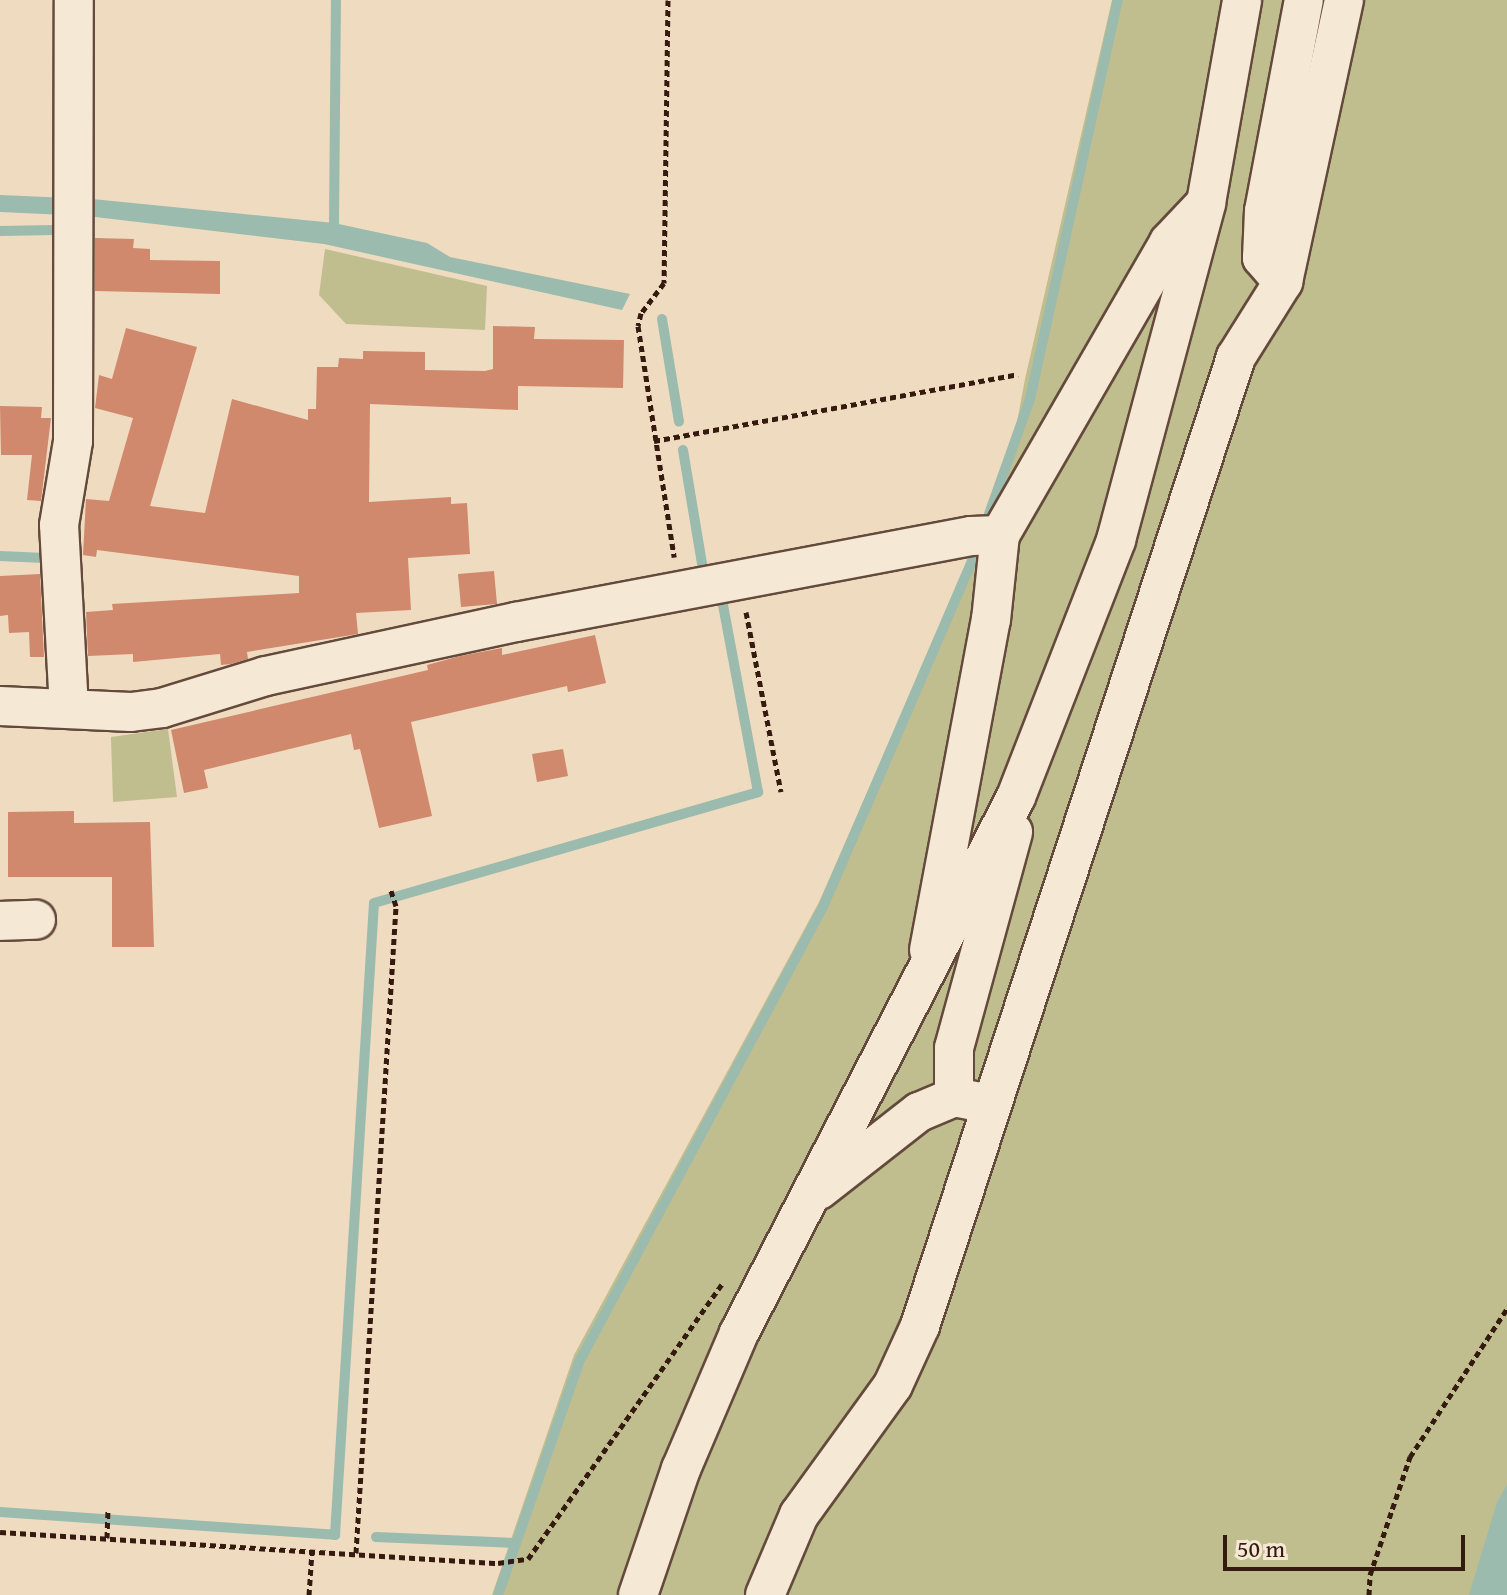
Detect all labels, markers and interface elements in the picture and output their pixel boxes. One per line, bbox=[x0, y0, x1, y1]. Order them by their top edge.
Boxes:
scale bar bbox=[1227, 1519, 1469, 1569]
text: 50 m bbox=[1237, 1531, 1285, 1566]

